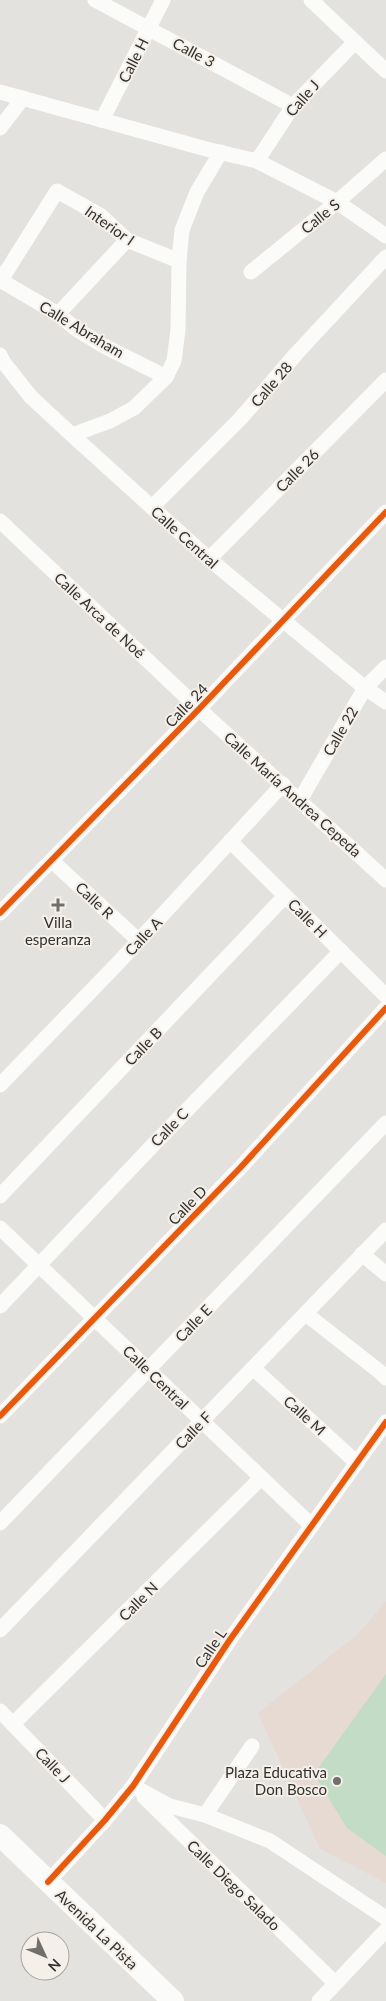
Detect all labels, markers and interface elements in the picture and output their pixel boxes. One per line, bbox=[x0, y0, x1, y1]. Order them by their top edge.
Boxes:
street label: Calle 3 bbox=[170, 33, 218, 71]
street label: Calle H bbox=[114, 35, 152, 85]
street label: Calle J bbox=[281, 76, 323, 120]
street label: Calle S bbox=[297, 195, 343, 237]
street label: Interior I bbox=[82, 201, 138, 249]
street label: Calle Abraham bbox=[37, 297, 127, 361]
street label: Calle 28 bbox=[247, 358, 295, 410]
street label: Calle 26 bbox=[272, 444, 323, 495]
street label: Calle Central bbox=[148, 502, 222, 572]
street label: Calle Arca de Noé bbox=[51, 568, 149, 662]
street label: Calle 24 bbox=[161, 679, 211, 731]
street label: Calle 22 bbox=[319, 703, 361, 759]
street label: Calle María Andrea Cepeda bbox=[221, 728, 365, 860]
street label: Calle R bbox=[72, 878, 118, 923]
street label: Calle H bbox=[285, 895, 331, 941]
marker: Villa esperanza bbox=[52, 899, 64, 911]
street label: Calle A bbox=[121, 912, 166, 959]
place label: Villa esperanza bbox=[25, 913, 91, 948]
street label: Calle B bbox=[121, 1023, 165, 1069]
street label: Calle C bbox=[146, 1104, 192, 1150]
street label: Calle D bbox=[164, 1182, 210, 1228]
street label: Calle E bbox=[171, 1301, 215, 1345]
street label: Calle Central bbox=[120, 1341, 192, 1413]
street label: Calle M bbox=[280, 1391, 330, 1439]
street label: Calle F bbox=[171, 1408, 215, 1452]
street label: Calle N bbox=[115, 1578, 161, 1624]
street label: Calle L bbox=[190, 1624, 230, 1671]
street label: Calle J bbox=[32, 1744, 74, 1786]
place label: Plaza Educativa Don Bosco bbox=[225, 1763, 327, 1798]
marker: Plaza Educativa Don Bosco bbox=[331, 1775, 343, 1787]
street label: Calle Diego Salado bbox=[184, 1836, 284, 1934]
street label: Avenida La Pista bbox=[52, 1885, 142, 1973]
north arrow bbox=[20, 1931, 70, 1981]
text: N bbox=[45, 1956, 65, 1975]

